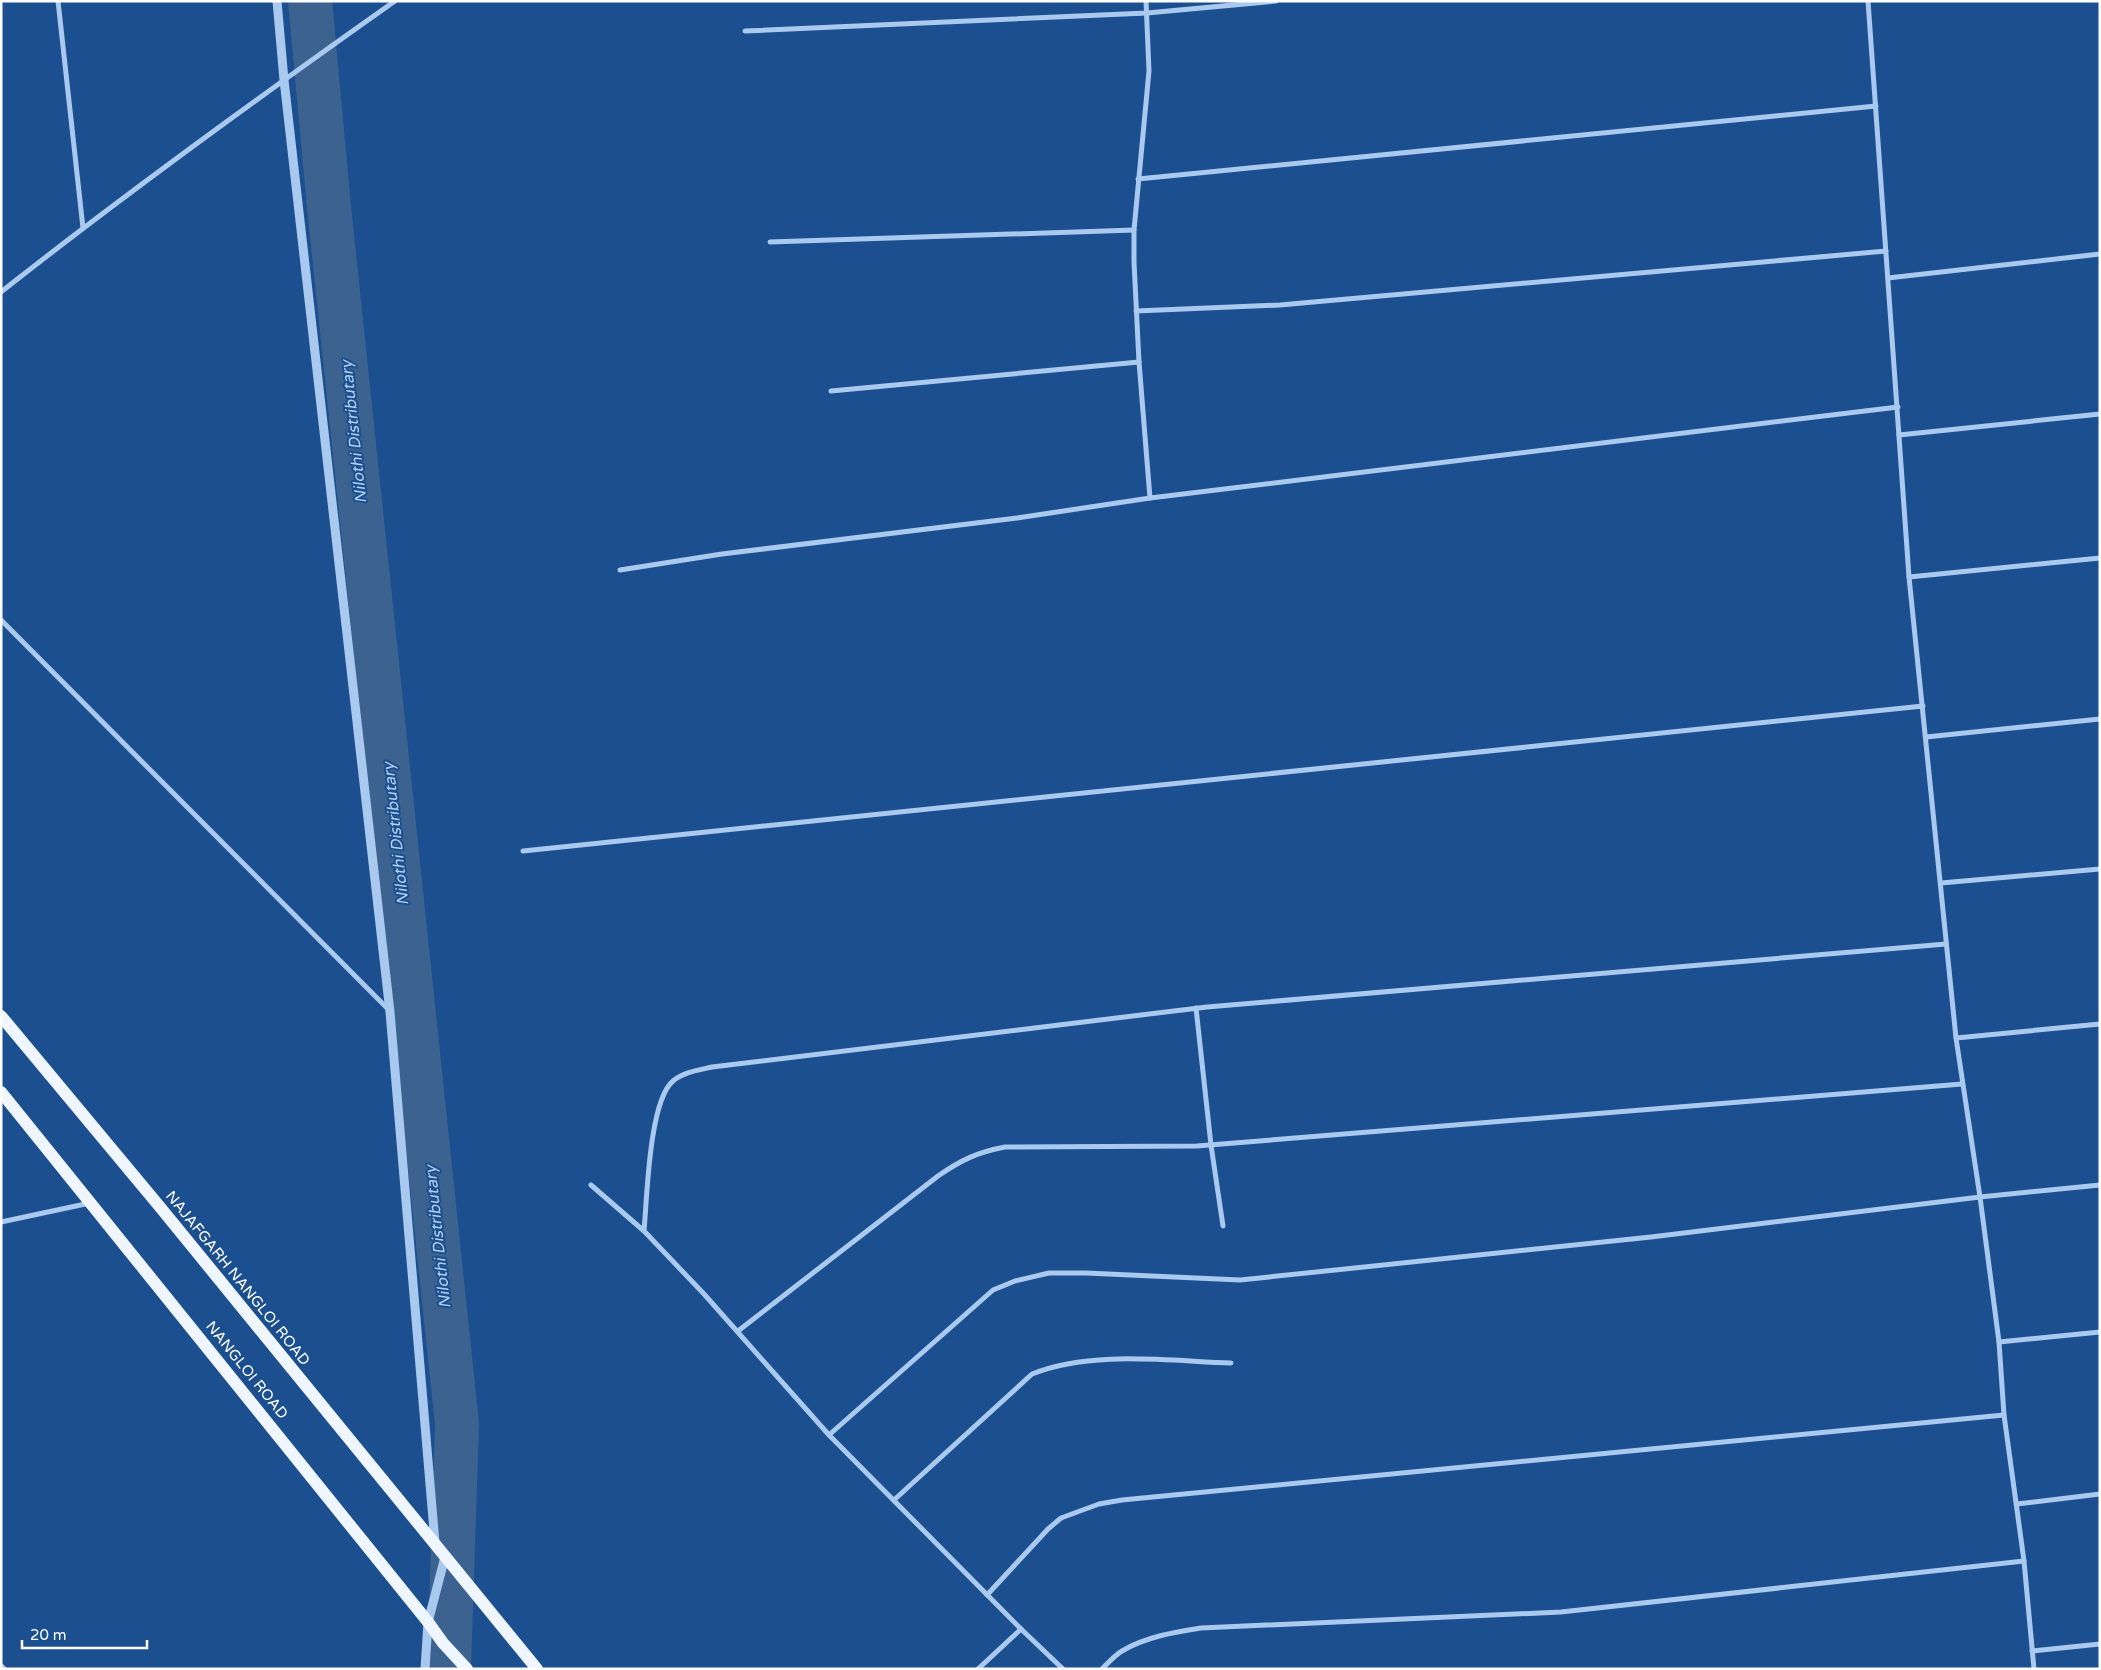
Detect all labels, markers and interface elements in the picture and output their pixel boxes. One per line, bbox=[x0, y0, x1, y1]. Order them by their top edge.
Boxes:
water label: Nilothi Distributary bbox=[336, 357, 371, 504]
water label: Nilothi Distributary bbox=[378, 759, 413, 906]
water label: Nilothi Distributary bbox=[420, 1162, 455, 1309]
street label: NAJAFGARH NANGLOI ROAD bbox=[162, 1187, 314, 1369]
street label: NANGLOI ROAD bbox=[202, 1317, 292, 1423]
scale bar bbox=[22, 1618, 148, 1650]
text: 20 m bbox=[30, 1626, 67, 1644]

